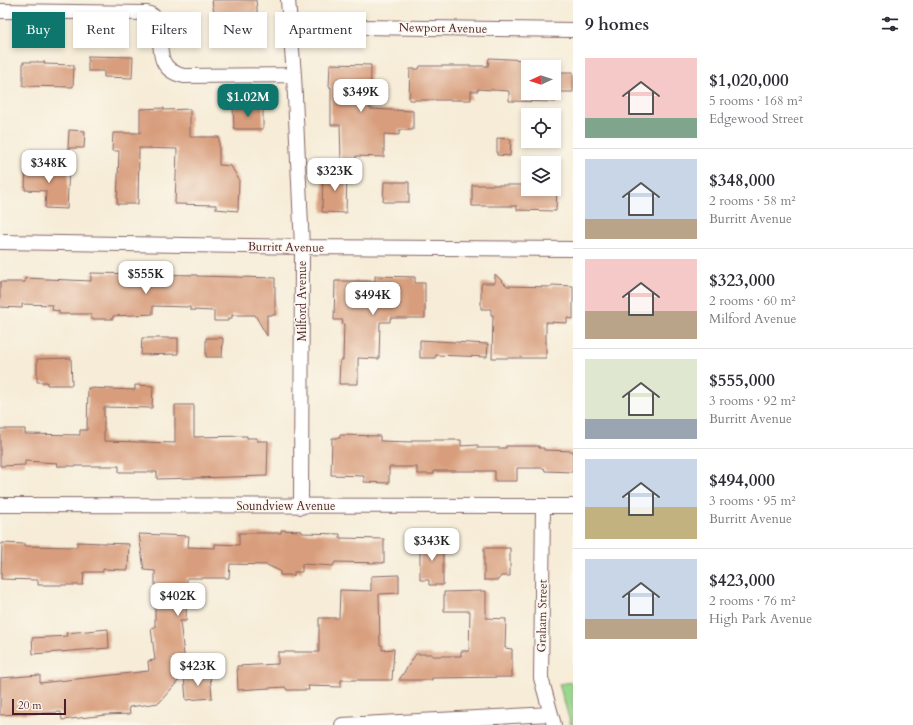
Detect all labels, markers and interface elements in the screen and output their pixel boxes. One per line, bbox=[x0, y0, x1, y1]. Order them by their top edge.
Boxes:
chip: Buy bbox=[12, 12, 65, 48]
chip: Rent bbox=[73, 12, 129, 48]
chip: Filters bbox=[137, 12, 201, 48]
chip: New bbox=[209, 12, 267, 48]
chip: Apartment bbox=[275, 12, 366, 48]
text: 9 homes bbox=[585, 13, 649, 36]
icon: filters bbox=[879, 13, 901, 35]
street label: Newport Avenue bbox=[399, 19, 487, 37]
north arrow bbox=[521, 60, 561, 100]
map controls bbox=[521, 60, 561, 196]
text: $1,020,000 bbox=[709, 69, 789, 92]
icon: home bbox=[617, 74, 665, 122]
pin: $349K bbox=[333, 79, 389, 113]
text: $349K bbox=[342, 83, 380, 101]
pin: $1.02M bbox=[215, 84, 281, 118]
text: $1.02M bbox=[226, 88, 270, 106]
text: 5 rooms · 168 m² bbox=[709, 92, 802, 110]
button: locate bbox=[521, 108, 561, 148]
text: Edgewood Street bbox=[709, 110, 803, 128]
pin: $348K bbox=[21, 150, 77, 184]
text: $348K bbox=[30, 154, 68, 172]
button: layers bbox=[521, 156, 561, 196]
pin: $323K bbox=[307, 158, 363, 192]
text: $323K bbox=[316, 162, 354, 180]
text: $348,000 bbox=[709, 169, 775, 192]
icon: home bbox=[617, 175, 665, 223]
text: 2 rooms · 58 m² bbox=[709, 192, 796, 210]
text: Burritt Avenue bbox=[709, 210, 792, 228]
street label: Burritt Avenue bbox=[248, 238, 324, 256]
pin: $555K bbox=[118, 261, 174, 295]
street label: Milford Avenue bbox=[294, 261, 310, 341]
text: $555K bbox=[127, 265, 165, 283]
text: $323,000 bbox=[709, 269, 775, 292]
icon: home bbox=[617, 275, 665, 323]
pin: $494K bbox=[345, 282, 401, 316]
text: $494K bbox=[354, 286, 392, 304]
text: 2 rooms · 60 m² bbox=[709, 292, 796, 310]
text: Milford Avenue bbox=[709, 310, 797, 328]
text: $555,000 bbox=[709, 369, 775, 392]
icon: home bbox=[617, 375, 665, 423]
text: 3 rooms · 92 m² bbox=[709, 392, 796, 410]
text: Burritt Avenue bbox=[709, 410, 792, 428]
text: $494,000 bbox=[709, 469, 775, 492]
icon: home bbox=[617, 475, 665, 523]
text: 3 rooms · 95 m² bbox=[709, 492, 796, 510]
street label: Soundview Avenue bbox=[237, 498, 335, 514]
text: Burritt Avenue bbox=[709, 510, 792, 528]
pin: $343K bbox=[404, 528, 460, 562]
text: $343K bbox=[413, 532, 451, 550]
text: $423,000 bbox=[709, 569, 775, 592]
icon: home bbox=[617, 575, 665, 623]
street label: Graham Street bbox=[533, 579, 551, 653]
pin: $402K bbox=[150, 583, 206, 617]
text: $402K bbox=[159, 587, 197, 605]
text: 2 rooms · 76 m² bbox=[709, 592, 796, 610]
text: High Park Avenue bbox=[709, 610, 812, 628]
pin: $423K bbox=[170, 653, 226, 687]
text: $423K bbox=[179, 657, 217, 675]
scale bar bbox=[12, 697, 66, 716]
text: 20 m bbox=[18, 698, 42, 713]

